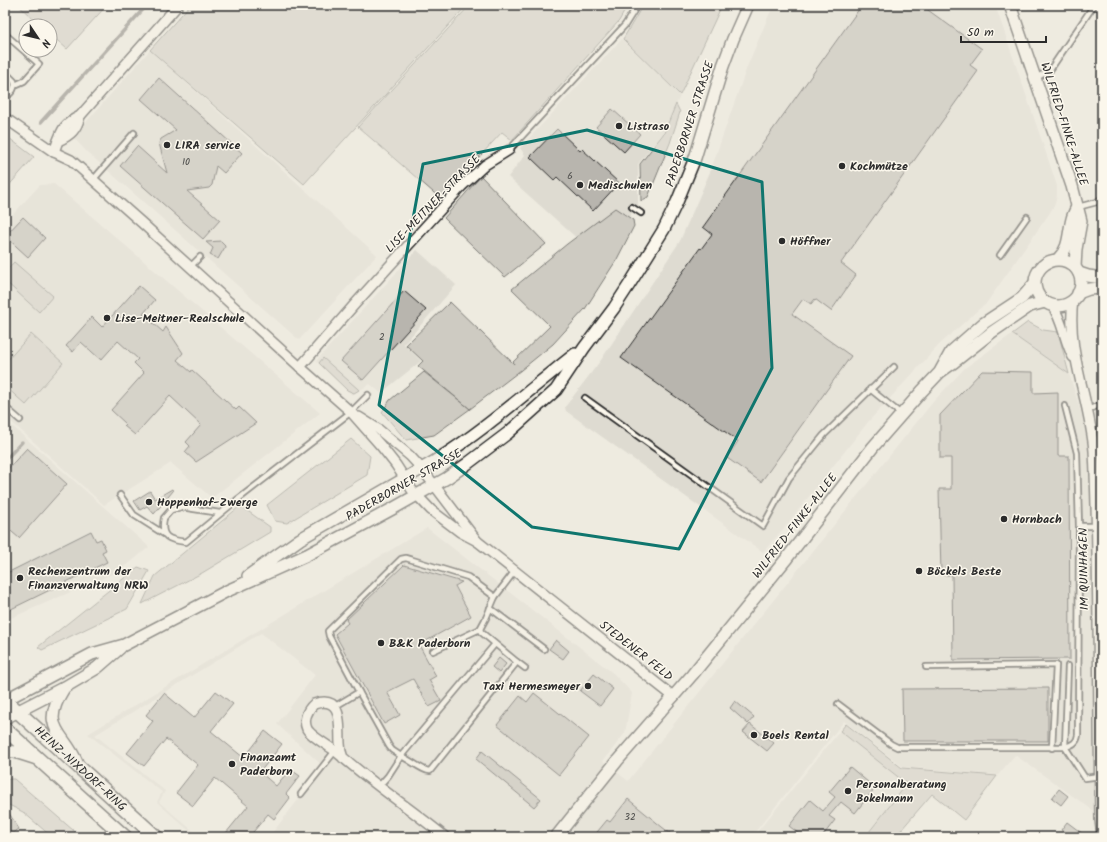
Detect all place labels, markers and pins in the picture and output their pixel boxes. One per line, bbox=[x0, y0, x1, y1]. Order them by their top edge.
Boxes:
place label: Listraso bbox=[627, 117, 670, 136]
marker: Listraso bbox=[614, 121, 624, 131]
place label: LIRA service bbox=[175, 136, 241, 155]
marker: LIRA service bbox=[162, 140, 172, 150]
place label: Kochmütze bbox=[850, 157, 908, 176]
marker: Kochmütze bbox=[837, 161, 847, 171]
place label: Medischulen bbox=[588, 176, 653, 195]
marker: Medischulen bbox=[575, 180, 585, 190]
place label: Höffner bbox=[790, 232, 831, 251]
marker: Höffner bbox=[777, 236, 787, 246]
place label: Lise-Meitner-Realschule bbox=[115, 309, 245, 328]
marker: Lise-Meitner-Realschule bbox=[102, 313, 112, 323]
place label: Hoppenhof-Zwerge bbox=[157, 493, 258, 512]
marker: Hoppenhof-Zwerge bbox=[144, 497, 154, 507]
place label: Hornbach bbox=[1012, 510, 1062, 529]
marker: Hornbach bbox=[999, 514, 1009, 524]
place label: Rechenzentrum der Finanzverwaltung NRW bbox=[28, 562, 148, 595]
place label: Böckels Beste bbox=[927, 562, 1001, 581]
marker: Böckels Beste bbox=[914, 566, 924, 576]
marker: Rechenzentrum der Finanzverwaltung NRW bbox=[15, 573, 25, 583]
place label: B&K Paderborn bbox=[389, 634, 471, 653]
marker: B&K Paderborn bbox=[376, 638, 386, 648]
place label: Taxi Hermesmeyer bbox=[482, 677, 581, 696]
marker: Taxi Hermesmeyer bbox=[583, 681, 593, 691]
place label: Boels Rental bbox=[762, 726, 829, 745]
marker: Boels Rental bbox=[749, 730, 759, 740]
place label: Finanzamt Paderborn bbox=[240, 748, 297, 781]
marker: Finanzamt Paderborn bbox=[227, 759, 237, 769]
place label: Personalberatung Bokelmann bbox=[856, 775, 947, 808]
marker: Personalberatung Bokelmann bbox=[843, 786, 853, 796]

